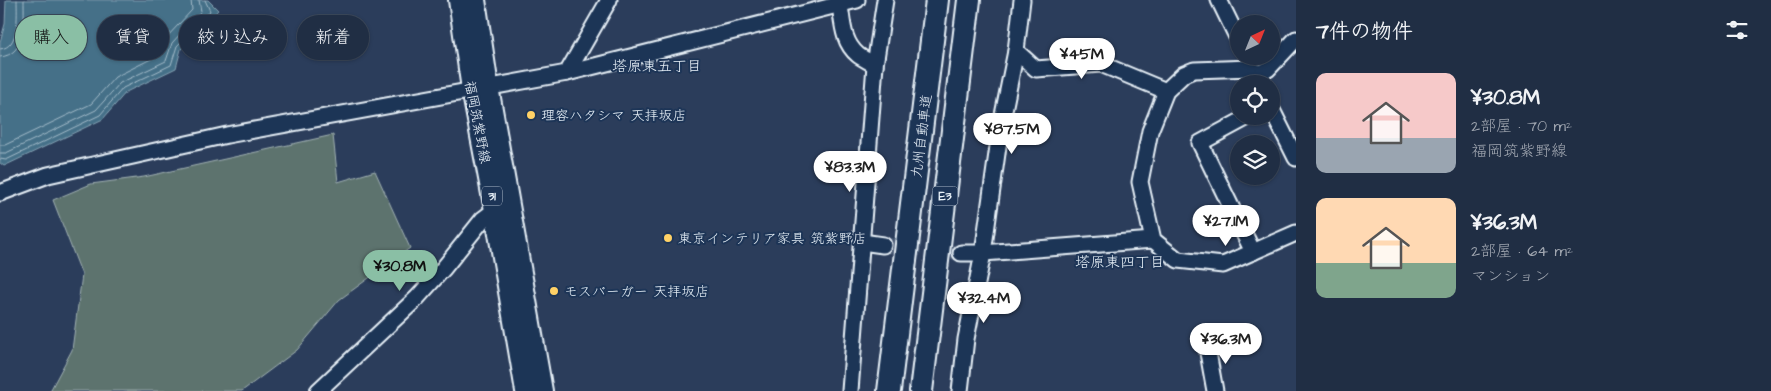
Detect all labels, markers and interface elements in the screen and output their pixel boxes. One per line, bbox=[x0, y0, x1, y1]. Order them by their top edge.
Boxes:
chip: 購入 bbox=[15, 15, 87, 60]
chip: 賃貸 bbox=[97, 15, 169, 60]
chip: 絞り込み bbox=[179, 15, 287, 60]
chip: 新着 bbox=[297, 15, 369, 60]
north arrow bbox=[1230, 15, 1280, 65]
map controls bbox=[1230, 15, 1280, 185]
icon: filters bbox=[1723, 16, 1751, 44]
text: 7件の物件 bbox=[1316, 17, 1413, 46]
pin: ¥45M bbox=[1052, 38, 1112, 80]
text: ¥45M bbox=[1060, 43, 1104, 65]
district label: 塔原東五丁目 bbox=[612, 56, 702, 77]
button: locate bbox=[1230, 75, 1280, 125]
street label: 福岡筑紫野線 bbox=[459, 79, 495, 165]
text: ¥30.8M bbox=[1471, 83, 1540, 112]
street label: 九州自動車道 bbox=[907, 93, 937, 179]
icon: home bbox=[1356, 93, 1416, 153]
place label: 理容ハタシマ 天拝坂店 bbox=[541, 106, 687, 126]
marker: 理容ハタシマ 天拝坂店 bbox=[525, 109, 537, 121]
pin: ¥87.5M bbox=[971, 112, 1053, 155]
text: 2部屋 · 70 m² bbox=[1471, 115, 1572, 137]
text: ¥87.5M bbox=[984, 118, 1040, 140]
button: layers bbox=[1230, 135, 1280, 185]
text: 福岡筑紫野線 bbox=[1471, 140, 1567, 162]
pin: ¥83.3M bbox=[809, 150, 891, 193]
text: ¥83.3M bbox=[825, 156, 875, 178]
road number: 31 bbox=[482, 187, 502, 206]
road number: E3 bbox=[932, 187, 958, 206]
pin: ¥27.1M bbox=[1185, 204, 1267, 247]
text: ¥36.3M bbox=[1471, 208, 1537, 237]
text: ¥27.1M bbox=[1203, 210, 1249, 232]
icon: home bbox=[1356, 218, 1416, 278]
place label: 東京インテリア家具 筑紫野店 bbox=[678, 229, 866, 249]
marker: 東京インテリア家具 筑紫野店 bbox=[662, 232, 674, 244]
text: 2部屋 · 64 m² bbox=[1471, 240, 1573, 262]
pin: ¥30.8M bbox=[359, 250, 441, 292]
district label: 塔原東四丁目 bbox=[1075, 252, 1165, 273]
text: ¥30.8M bbox=[374, 255, 426, 277]
text: マンション bbox=[1471, 265, 1550, 287]
place label: モスバーガー 天拝坂店 bbox=[564, 282, 709, 302]
pin: ¥32.4M bbox=[943, 282, 1025, 324]
marker: モスバーガー 天拝坂店 bbox=[548, 285, 560, 297]
text: ¥32.4M bbox=[958, 287, 1010, 309]
pin: ¥36.3M bbox=[1185, 322, 1267, 365]
text: ¥36.3M bbox=[1201, 328, 1251, 350]

